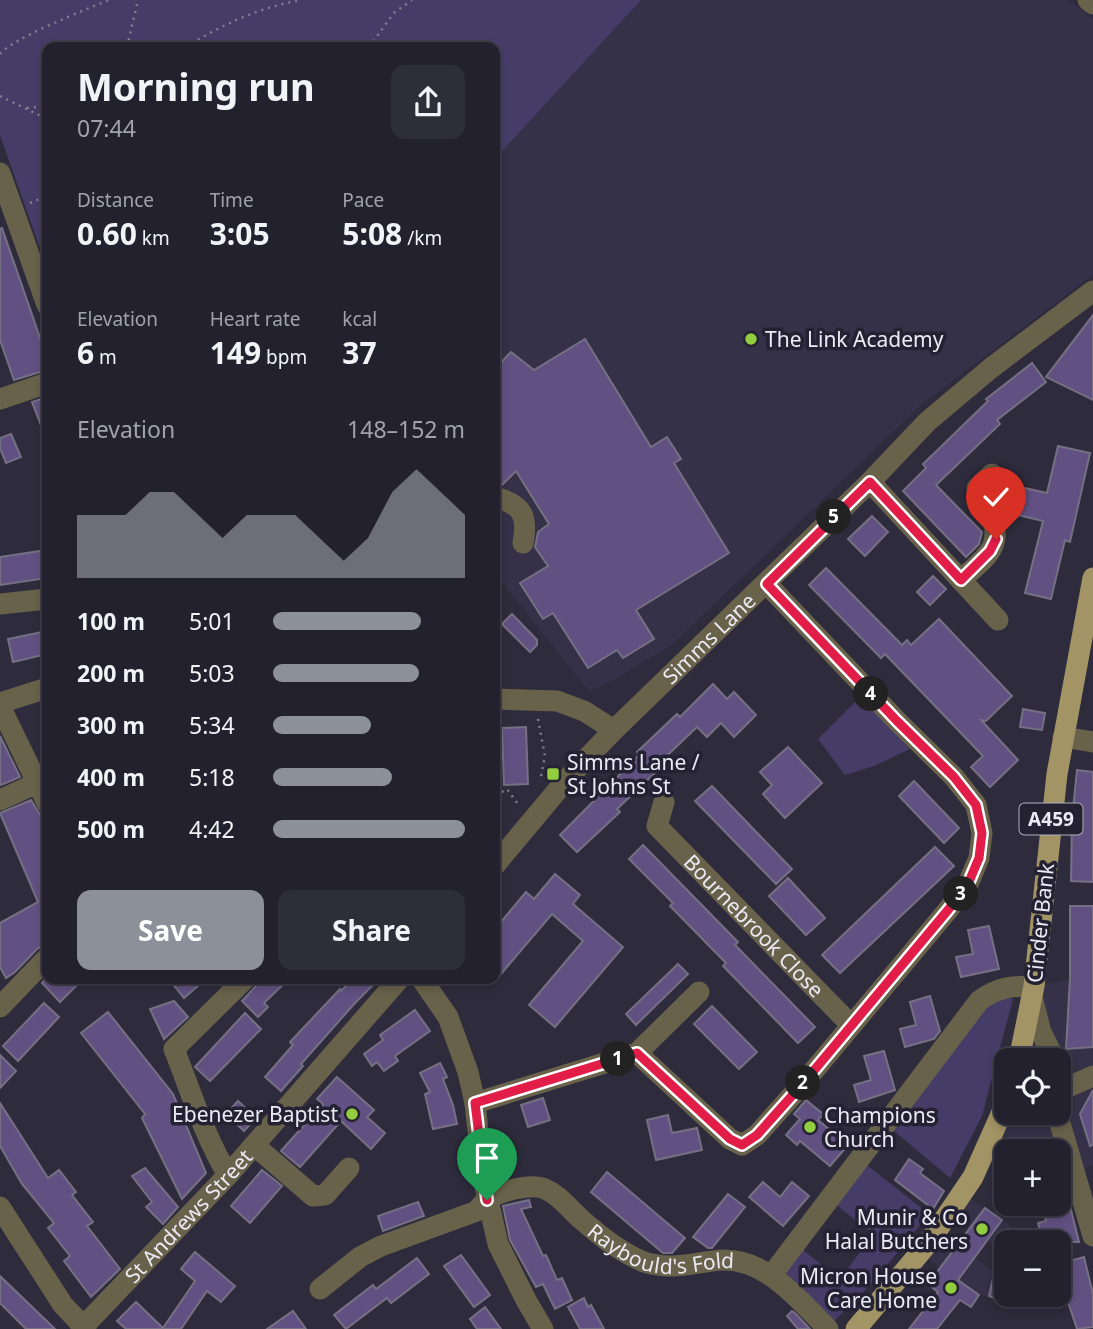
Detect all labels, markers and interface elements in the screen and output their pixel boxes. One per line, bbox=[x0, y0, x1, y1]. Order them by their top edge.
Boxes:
text: Morning run bbox=[77, 60, 315, 112]
button: share bbox=[391, 65, 465, 139]
text: 07:44 bbox=[77, 112, 136, 144]
text: Distance bbox=[77, 187, 154, 213]
text: Time bbox=[210, 187, 254, 213]
text: Pace bbox=[342, 187, 384, 213]
text: 0.60 bbox=[77, 213, 137, 254]
text: 3:05 bbox=[210, 213, 270, 254]
text: 5:08 bbox=[342, 213, 402, 254]
text: km bbox=[137, 225, 170, 251]
text: /km bbox=[402, 225, 442, 251]
text: Elevation bbox=[77, 306, 158, 332]
text: Heart rate bbox=[210, 306, 300, 332]
text: kcal bbox=[342, 306, 377, 332]
place label: The Link Academy bbox=[765, 325, 944, 353]
marker: The Link Academy bbox=[743, 331, 759, 347]
text: 6 bbox=[77, 332, 94, 373]
text: 149 bbox=[210, 332, 261, 373]
text: 37 bbox=[342, 332, 377, 373]
text: m bbox=[94, 344, 117, 370]
text: bpm bbox=[261, 344, 307, 370]
text: Elevation bbox=[77, 413, 175, 445]
text: 148–152 m bbox=[347, 413, 465, 445]
pin bbox=[966, 467, 1026, 539]
icon: check bbox=[977, 478, 1015, 516]
pin: 5 bbox=[816, 500, 852, 534]
text: 5 bbox=[828, 503, 839, 529]
street label: Simms Lane bbox=[656, 587, 761, 690]
text: 100 m bbox=[77, 605, 145, 637]
text: 5:01 bbox=[189, 605, 235, 637]
text: 200 m bbox=[77, 657, 145, 689]
text: 5:03 bbox=[189, 657, 235, 689]
pin: 4 bbox=[854, 676, 888, 712]
text: 4 bbox=[865, 680, 876, 706]
text: 300 m bbox=[77, 709, 145, 741]
text: 5:34 bbox=[189, 709, 235, 741]
place label: Simms Lane / St Johns St bbox=[567, 748, 700, 800]
text: 400 m bbox=[77, 761, 145, 793]
text: 5:18 bbox=[189, 761, 235, 793]
marker: Simms Lane / St Johns St bbox=[545, 766, 561, 782]
road number: A459 bbox=[1020, 804, 1082, 834]
text: 500 m bbox=[77, 813, 145, 845]
text: 4:42 bbox=[189, 813, 235, 845]
street label: Bournebrook Close bbox=[678, 848, 830, 1003]
street label: Cinder Bank bbox=[1020, 861, 1060, 984]
pin: 3 bbox=[944, 876, 978, 912]
text: 3 bbox=[955, 880, 966, 906]
button: Save bbox=[77, 890, 264, 970]
button: Share bbox=[278, 890, 465, 970]
pin: 1 bbox=[600, 1042, 636, 1076]
text: 1 bbox=[612, 1045, 623, 1071]
map controls bbox=[994, 1048, 1071, 1307]
button: locate bbox=[994, 1048, 1071, 1125]
pin: 2 bbox=[786, 1066, 820, 1100]
text: 2 bbox=[797, 1069, 808, 1095]
place label: Ebenezer Baptist bbox=[172, 1100, 338, 1128]
place label: Champions Church bbox=[824, 1101, 936, 1153]
marker: Ebenezer Baptist bbox=[344, 1106, 360, 1122]
marker: Champions Church bbox=[802, 1119, 818, 1135]
pin bbox=[457, 1128, 517, 1200]
icon: arrive bbox=[468, 1139, 506, 1177]
button: + bbox=[994, 1139, 1071, 1216]
street label: St Andrews Street bbox=[118, 1143, 259, 1289]
place label: Munir & Co Halal Butchers bbox=[825, 1203, 968, 1255]
street label: Raybould's Fold bbox=[582, 1217, 735, 1280]
marker: Munir & Co Halal Butchers bbox=[974, 1221, 990, 1237]
button: − bbox=[994, 1230, 1071, 1307]
place label: Micron House Care Home bbox=[800, 1262, 937, 1314]
marker: Micron House Care Home bbox=[943, 1280, 959, 1296]

